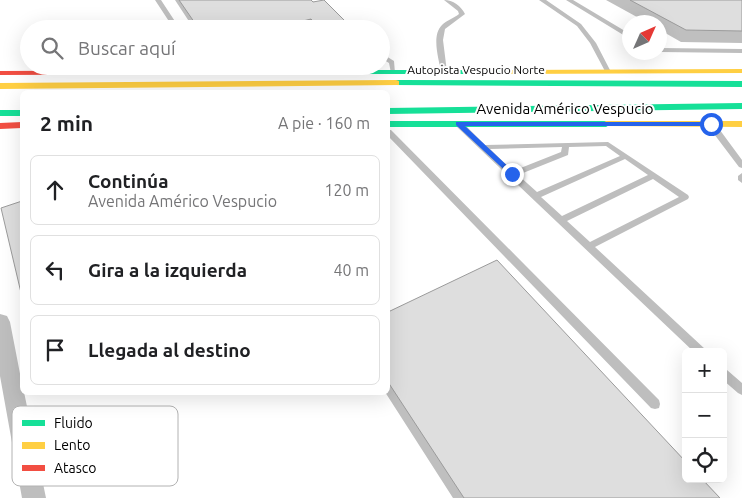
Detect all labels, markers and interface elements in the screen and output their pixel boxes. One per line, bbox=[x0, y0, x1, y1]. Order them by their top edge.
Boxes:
north arrow bbox=[622, 15, 667, 60]
search box bbox=[20, 20, 390, 75]
icon: search bbox=[38, 34, 66, 62]
text: Buscar aquí bbox=[78, 37, 176, 59]
street label: Autopista Vespucio Norte bbox=[407, 63, 545, 76]
street label: Avenida Américo Vespucio bbox=[476, 100, 654, 117]
text: 2 min bbox=[40, 111, 93, 135]
route start bbox=[700, 113, 723, 136]
text: A pie · 160 m bbox=[278, 114, 370, 132]
route end bbox=[501, 163, 524, 186]
text: Continúa bbox=[88, 170, 169, 192]
icon: ahead bbox=[41, 176, 69, 204]
text: 120 m bbox=[324, 181, 369, 199]
text: Avenida Américo Vespucio bbox=[88, 192, 277, 210]
icon: left bbox=[41, 256, 69, 284]
text: Gira a la izquierda bbox=[88, 259, 247, 281]
text: 40 m bbox=[333, 261, 369, 279]
icon: arrive bbox=[41, 336, 69, 364]
text: Llegada al destino bbox=[88, 339, 251, 361]
map controls bbox=[682, 348, 727, 483]
button: + bbox=[682, 348, 727, 393]
button: − bbox=[682, 393, 727, 438]
legend bbox=[12, 406, 178, 486]
text: Fluido bbox=[54, 415, 93, 431]
text: Lento bbox=[54, 437, 91, 453]
button: locate bbox=[682, 438, 727, 483]
text: Atasco bbox=[54, 460, 97, 476]

